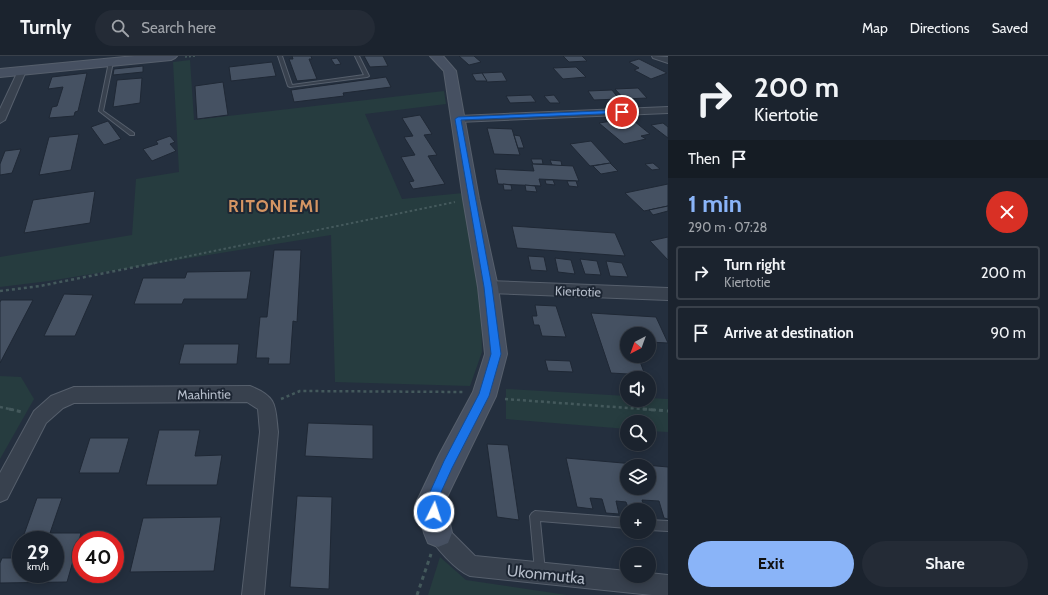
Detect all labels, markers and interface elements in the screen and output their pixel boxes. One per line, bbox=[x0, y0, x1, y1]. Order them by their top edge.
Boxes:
search box bbox=[95, 10, 375, 46]
text: Turnly bbox=[20, 16, 71, 39]
icon: search bbox=[109, 17, 131, 39]
text: Search here bbox=[141, 19, 216, 37]
text: Map bbox=[862, 19, 888, 37]
text: Directions bbox=[910, 19, 970, 37]
text: Saved bbox=[992, 19, 1028, 37]
text: 200 m bbox=[754, 70, 839, 104]
icon: right bbox=[688, 72, 740, 124]
pin bbox=[605, 95, 639, 129]
icon: arrive bbox=[611, 101, 633, 123]
text: Kiertotie bbox=[754, 104, 818, 126]
icon: arrive bbox=[728, 148, 750, 170]
text: Then bbox=[688, 150, 720, 168]
text: 1 min bbox=[688, 189, 742, 218]
button: close bbox=[986, 191, 1028, 233]
district label: RITONIEMI bbox=[228, 196, 320, 216]
text: 290 m · 07:28 bbox=[688, 219, 767, 235]
text: Turn right bbox=[724, 256, 785, 274]
icon: right bbox=[690, 262, 712, 284]
text: 200 m bbox=[981, 264, 1026, 282]
text: Kiertotie bbox=[724, 274, 770, 290]
street label: Kiertotie bbox=[555, 282, 602, 300]
icon: arrive bbox=[690, 322, 712, 344]
text: Arrive at destination bbox=[724, 324, 854, 342]
text: 90 m bbox=[990, 324, 1026, 342]
north arrow bbox=[620, 327, 656, 363]
map controls bbox=[620, 327, 656, 583]
button: sound bbox=[620, 371, 656, 407]
street label: Maahintie bbox=[177, 386, 231, 402]
button: search bbox=[620, 415, 656, 451]
button: layers bbox=[620, 459, 656, 495]
position arrow bbox=[413, 491, 455, 533]
button: + bbox=[620, 503, 656, 539]
speed limit sign: 40 bbox=[72, 531, 124, 583]
text: 29 bbox=[27, 540, 49, 564]
button: Exit bbox=[688, 541, 854, 587]
button: Share bbox=[862, 541, 1028, 587]
button: − bbox=[620, 547, 656, 583]
text: km/h bbox=[27, 560, 49, 573]
street label: Ukonmutka bbox=[506, 561, 586, 588]

